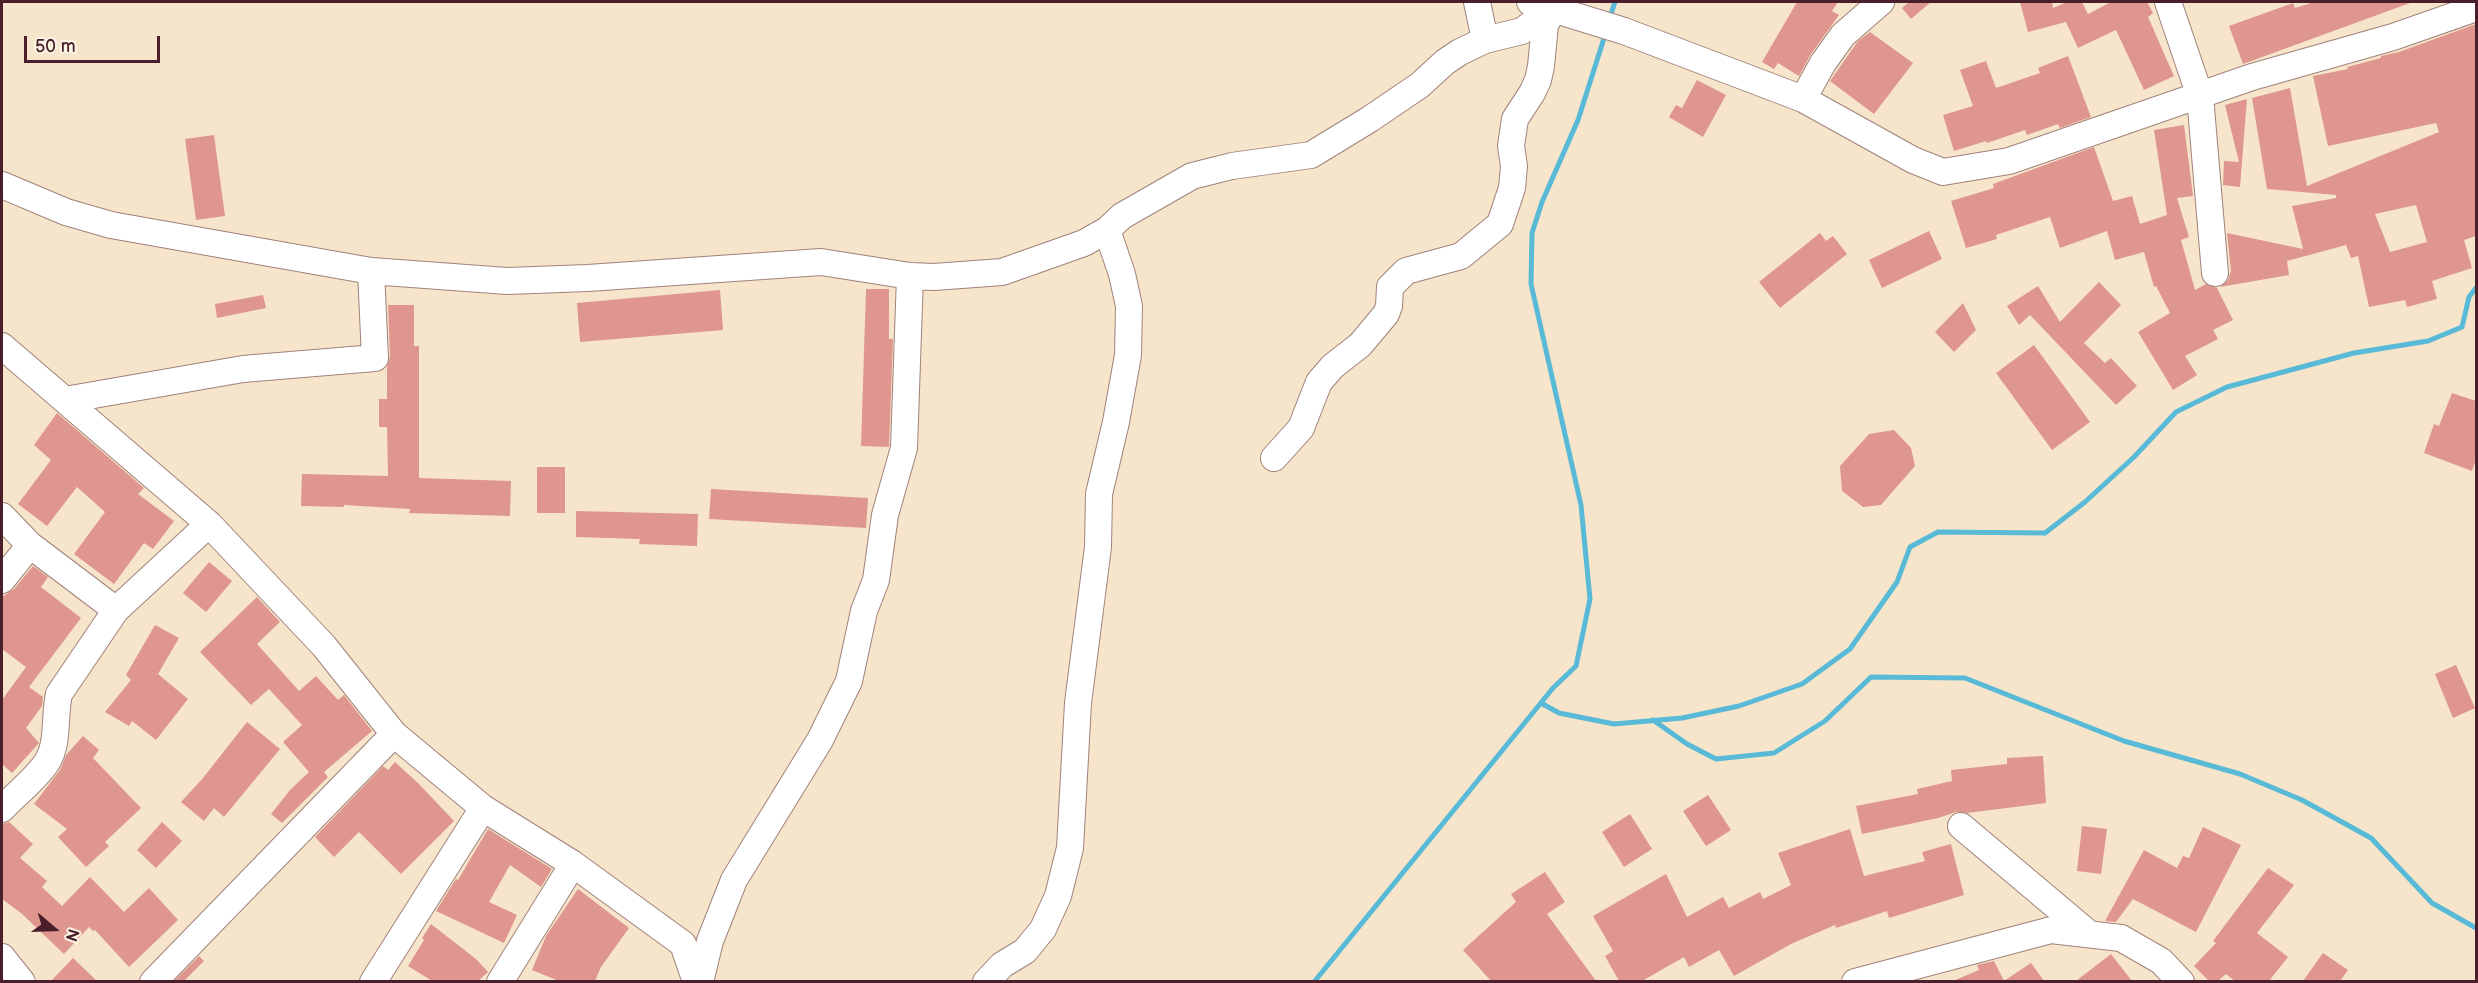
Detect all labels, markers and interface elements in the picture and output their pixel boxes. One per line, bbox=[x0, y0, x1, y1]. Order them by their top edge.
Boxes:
scale bar bbox=[27, 24, 164, 62]
text: 50 m bbox=[35, 36, 76, 57]
north arrow bbox=[24, 899, 84, 959]
text: N bbox=[61, 926, 82, 944]

